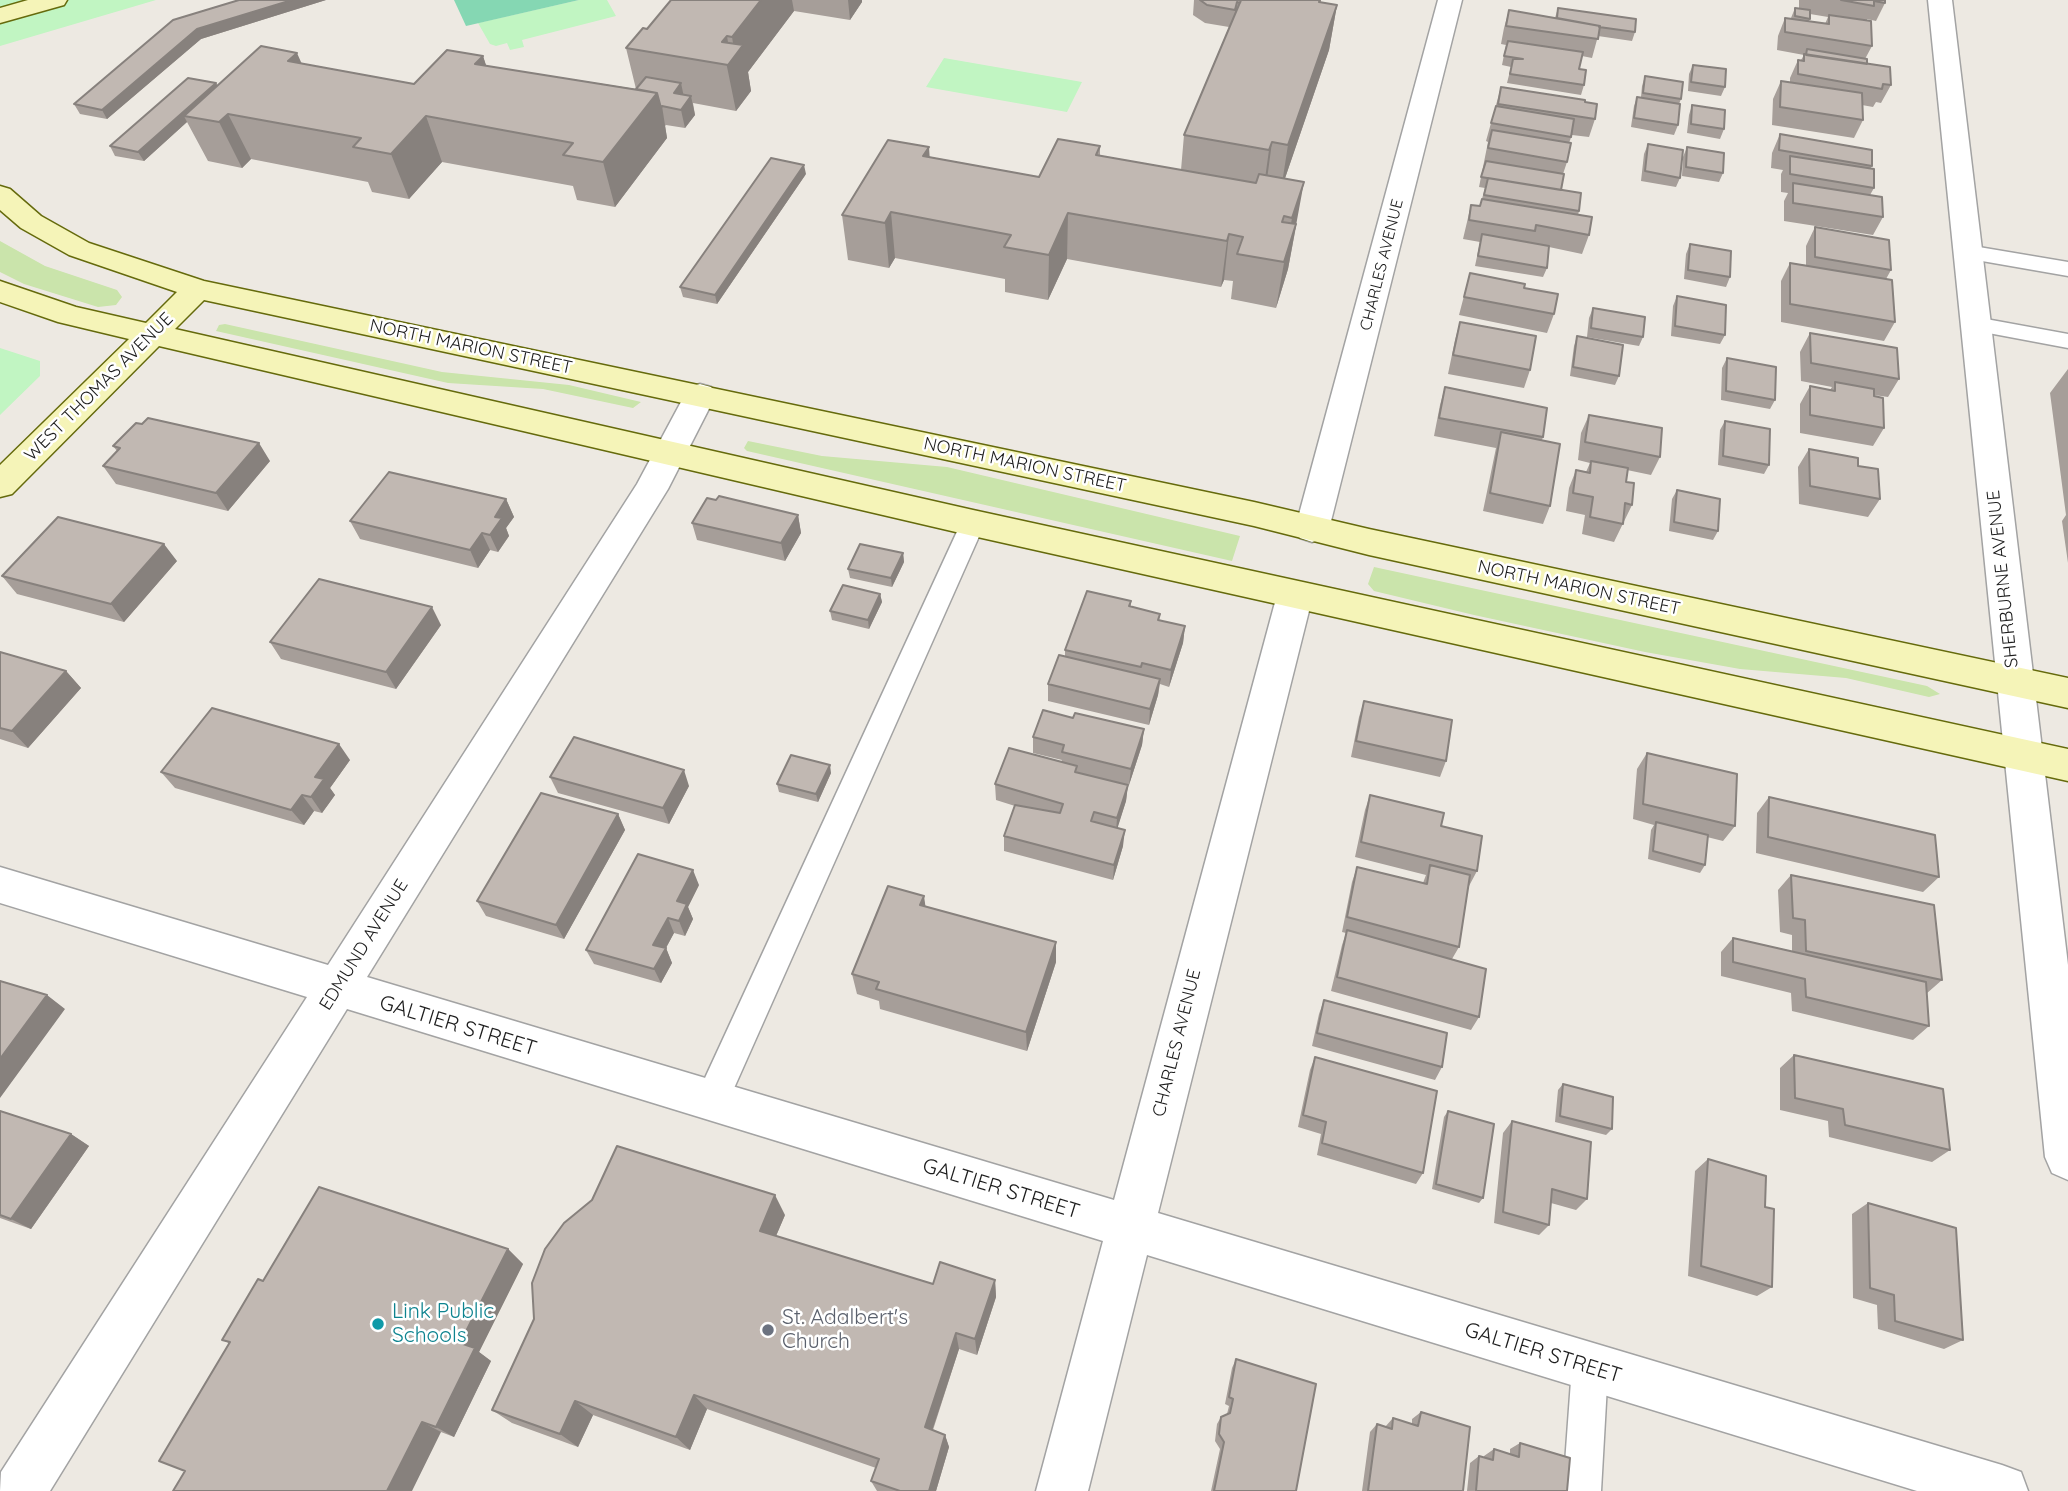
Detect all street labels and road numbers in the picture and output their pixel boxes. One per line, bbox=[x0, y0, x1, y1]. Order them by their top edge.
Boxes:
street label: CHARLES AVENUE bbox=[1356, 197, 1408, 333]
street label: WEST THOMAS AVENUE bbox=[20, 308, 178, 466]
street label: NORTH MARION STREET bbox=[368, 315, 574, 379]
street label: NORTH MARION STREET bbox=[922, 433, 1128, 497]
street label: SHERBURNE AVENUE bbox=[1983, 489, 2023, 669]
street label: NORTH MARION STREET bbox=[1476, 556, 1682, 620]
street label: EDMUND AVENUE bbox=[315, 876, 413, 1014]
street label: CHARLES AVENUE bbox=[1148, 967, 1206, 1119]
street label: GALTIER STREET bbox=[376, 990, 540, 1062]
street label: GALTIER STREET bbox=[919, 1153, 1083, 1225]
street label: GALTIER STREET bbox=[1461, 1317, 1625, 1389]

